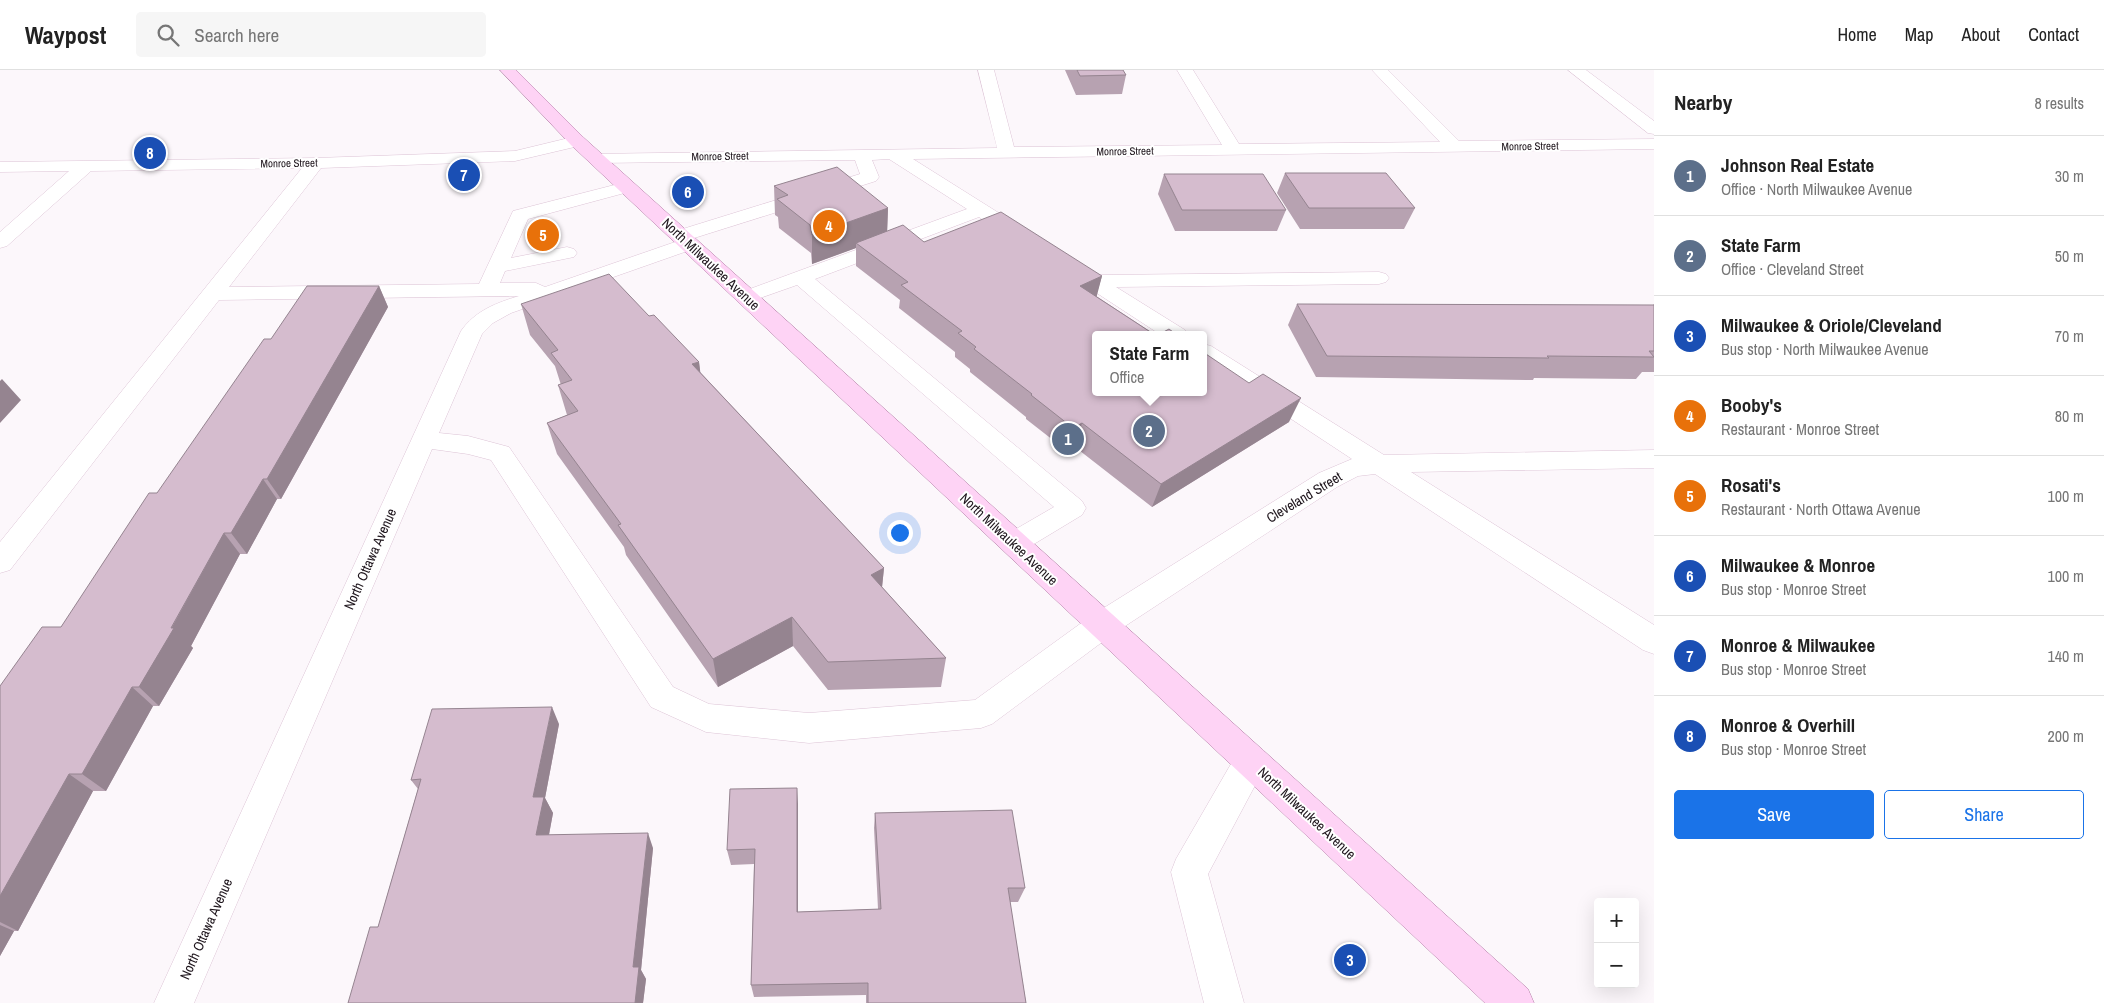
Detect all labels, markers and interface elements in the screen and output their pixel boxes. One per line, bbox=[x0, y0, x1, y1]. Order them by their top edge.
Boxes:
search box bbox=[136, 12, 486, 57]
text: Waypost bbox=[25, 19, 106, 51]
icon: search bbox=[154, 21, 182, 49]
text: Search here bbox=[194, 22, 279, 48]
text: Home bbox=[1837, 22, 1877, 47]
text: Map bbox=[1905, 22, 1934, 47]
text: About bbox=[1962, 22, 2000, 47]
text: Contact bbox=[2028, 22, 2079, 47]
text: Nearby bbox=[1674, 88, 1732, 117]
text: 8 results bbox=[2034, 92, 2084, 114]
pin: 8 bbox=[134, 134, 166, 172]
street label: Monroe Street bbox=[1501, 138, 1559, 153]
street label: Monroe Street bbox=[1096, 143, 1154, 158]
street label: Monroe Street bbox=[691, 148, 749, 163]
text: Johnson Real Estate bbox=[1721, 152, 1874, 178]
street label: Monroe Street bbox=[260, 155, 318, 170]
pin: 7 bbox=[448, 156, 480, 194]
text: 1 bbox=[1686, 165, 1694, 187]
text: 30 m bbox=[2055, 165, 2084, 187]
pin: 6 bbox=[672, 173, 704, 211]
text: Office · North Milwaukee Avenue bbox=[1721, 178, 1912, 200]
pin: 4 bbox=[813, 207, 845, 245]
street label: North Milwaukee Avenue bbox=[658, 214, 764, 314]
pin: 5 bbox=[527, 216, 559, 254]
text: State Farm bbox=[1721, 232, 1801, 258]
text: 2 bbox=[1686, 245, 1694, 267]
text: 50 m bbox=[2055, 245, 2084, 267]
text: Office · Cleveland Street bbox=[1721, 258, 1864, 280]
text: Milwaukee & Oriole/Cleveland bbox=[1721, 312, 1942, 338]
text: 3 bbox=[1686, 325, 1694, 347]
text: 70 m bbox=[2055, 325, 2084, 347]
popup bbox=[1092, 331, 1207, 396]
text: Bus stop · North Milwaukee Avenue bbox=[1721, 338, 1929, 360]
text: State Farm bbox=[1110, 340, 1189, 366]
text: Office bbox=[1110, 366, 1144, 388]
text: Booby's bbox=[1721, 392, 1782, 418]
text: 4 bbox=[1686, 405, 1694, 427]
text: 80 m bbox=[2055, 405, 2084, 427]
pin: 2 bbox=[1133, 412, 1165, 450]
text: Restaurant · Monroe Street bbox=[1721, 418, 1879, 440]
pin: 1 bbox=[1052, 420, 1084, 458]
street label: Cleveland Street bbox=[1263, 467, 1345, 527]
text: Rosati's bbox=[1721, 472, 1781, 498]
text: 5 bbox=[1686, 485, 1694, 507]
text: 100 m bbox=[2048, 485, 2084, 507]
street label: North Milwaukee Avenue bbox=[956, 489, 1062, 589]
text: Restaurant · North Ottawa Avenue bbox=[1721, 498, 1921, 520]
street label: North Ottawa Avenue bbox=[340, 506, 400, 612]
your location bbox=[887, 520, 913, 546]
text: Milwaukee & Monroe bbox=[1721, 552, 1875, 578]
text: 6 bbox=[1686, 565, 1694, 587]
text: 100 m bbox=[2048, 565, 2084, 587]
text: Bus stop · Monroe Street bbox=[1721, 578, 1866, 600]
text: Monroe & Milwaukee bbox=[1721, 632, 1875, 658]
text: 7 bbox=[1686, 645, 1694, 667]
text: 140 m bbox=[2048, 645, 2084, 667]
text: Bus stop · Monroe Street bbox=[1721, 658, 1866, 680]
text: Monroe & Overhill bbox=[1721, 712, 1855, 738]
text: 8 bbox=[1686, 725, 1694, 747]
text: 200 m bbox=[2048, 725, 2084, 747]
text: Bus stop · Monroe Street bbox=[1721, 738, 1866, 760]
street label: North Milwaukee Avenue bbox=[1254, 763, 1360, 863]
button: Save bbox=[1674, 790, 1874, 839]
button: Share bbox=[1884, 790, 2084, 839]
street label: North Ottawa Avenue bbox=[176, 876, 236, 982]
map controls bbox=[1594, 898, 1639, 988]
button: + bbox=[1594, 898, 1639, 943]
pin: 3 bbox=[1334, 941, 1366, 979]
button: − bbox=[1594, 943, 1639, 988]

